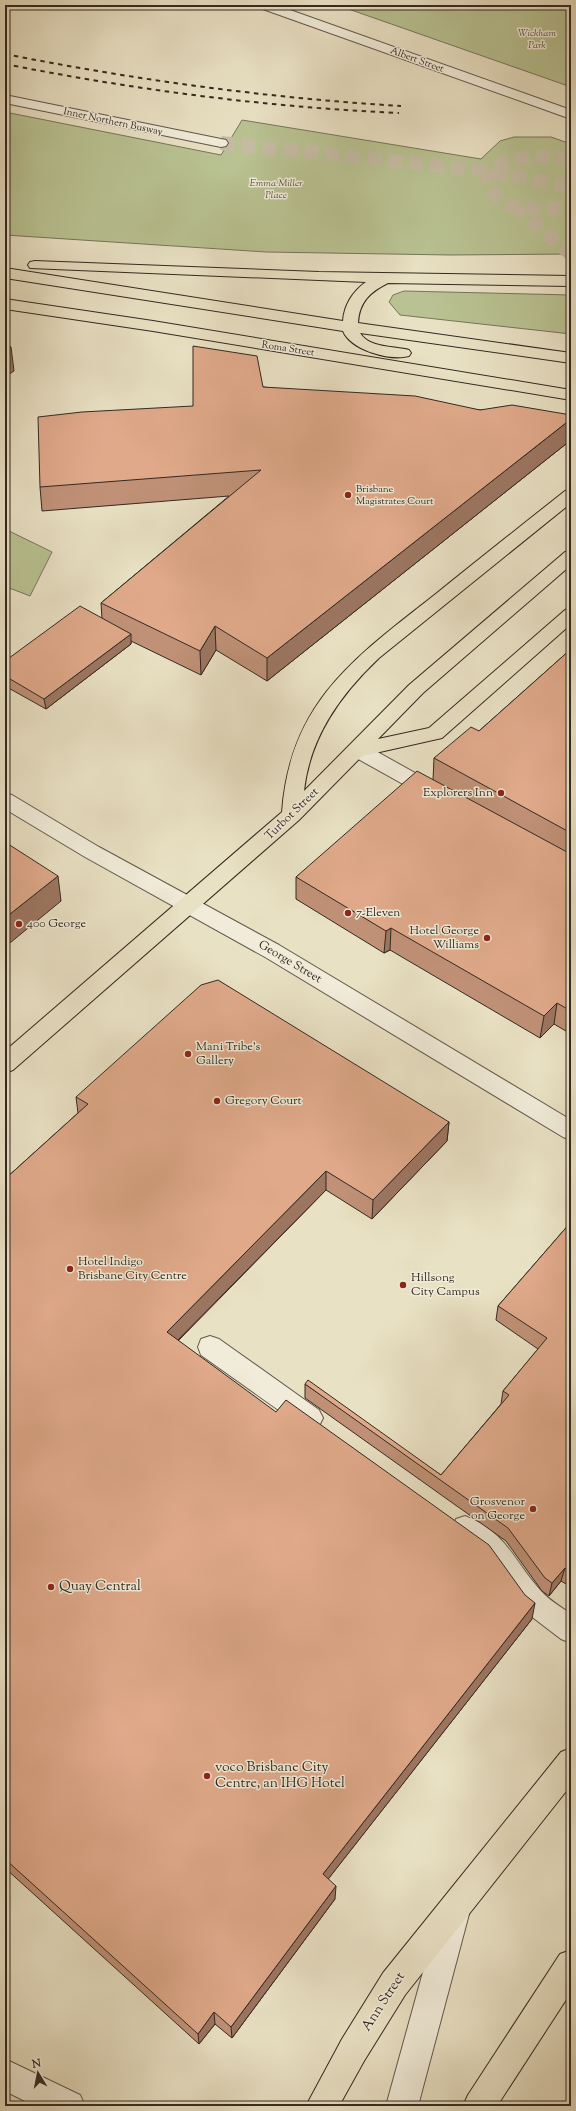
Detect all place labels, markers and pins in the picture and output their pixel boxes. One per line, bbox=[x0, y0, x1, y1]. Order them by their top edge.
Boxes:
place label: Brisbane Magistrates Court bbox=[356, 482, 434, 509]
marker: Brisbane Magistrates Court bbox=[343, 490, 353, 500]
place label: Explorers Inn bbox=[423, 784, 493, 802]
marker: Explorers Inn bbox=[496, 788, 506, 798]
place label: 7-Eleven bbox=[356, 904, 400, 922]
marker: 7-Eleven bbox=[343, 908, 353, 918]
place label: 400 George bbox=[27, 915, 86, 933]
marker: 400 George bbox=[14, 919, 24, 929]
place label: Hotel George Williams bbox=[410, 922, 479, 954]
marker: Hotel George Williams bbox=[482, 933, 492, 943]
place label: Mani Tribe's Gallery bbox=[196, 1038, 261, 1070]
marker: Mani Tribe's Gallery bbox=[183, 1049, 193, 1059]
place label: Gregory Court bbox=[225, 1092, 302, 1110]
marker: Gregory Court bbox=[212, 1096, 222, 1106]
place label: Hotel Indigo Brisbane City Centre bbox=[78, 1253, 187, 1285]
marker: Hotel Indigo Brisbane City Centre bbox=[65, 1264, 75, 1274]
place label: Hillsong City Campus bbox=[411, 1269, 480, 1301]
marker: Hillsong City Campus bbox=[398, 1280, 408, 1290]
place label: Grosvenor on George bbox=[470, 1493, 525, 1525]
marker: Grosvenor on George bbox=[528, 1504, 538, 1514]
place label: Quay Central bbox=[59, 1577, 141, 1597]
marker: Quay Central bbox=[46, 1582, 56, 1592]
place label: voco Brisbane City Centre, an IHG Hotel bbox=[215, 1758, 345, 1794]
marker: voco Brisbane City Centre, an IHG Hotel bbox=[202, 1771, 212, 1781]

